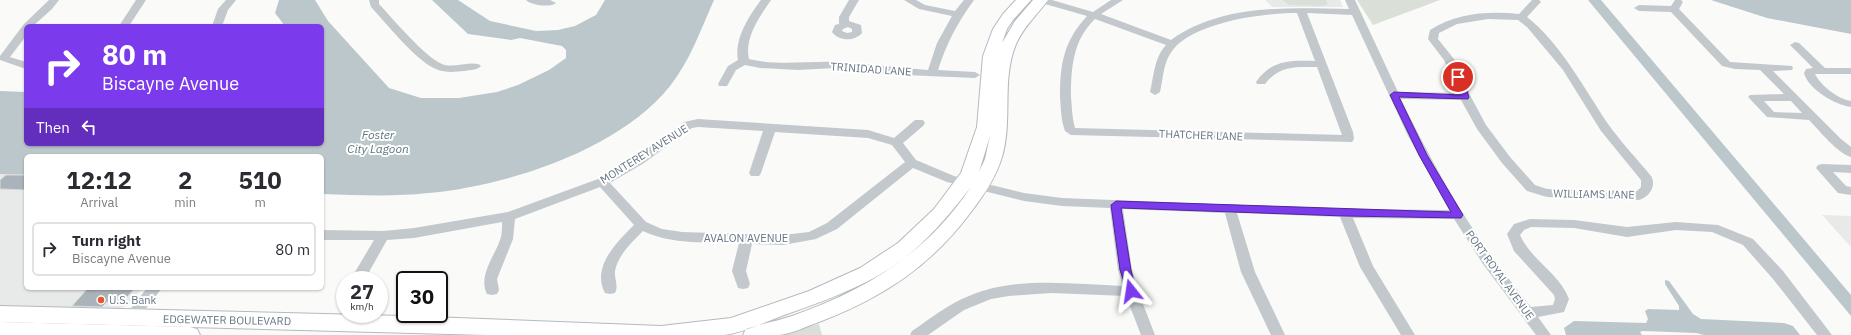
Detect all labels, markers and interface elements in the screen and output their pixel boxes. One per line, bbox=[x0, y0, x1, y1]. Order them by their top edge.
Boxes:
text: 80 m bbox=[102, 36, 167, 73]
icon: right bbox=[36, 40, 88, 92]
street label: TRINIDAD LANE bbox=[830, 59, 912, 79]
pin bbox=[1441, 60, 1475, 94]
icon: arrive bbox=[1447, 66, 1469, 88]
text: Biscayne Avenue bbox=[102, 72, 239, 95]
icon: left bbox=[78, 116, 100, 138]
text: Then bbox=[36, 118, 70, 137]
street label: MONTEREY AVENUE bbox=[597, 121, 691, 187]
water label: Foster City Lagoon bbox=[347, 127, 409, 156]
street label: THATCHER LANE bbox=[1159, 127, 1243, 143]
text: 12:12 bbox=[66, 164, 132, 196]
text: 2 bbox=[178, 164, 192, 196]
text: 510 bbox=[238, 164, 282, 196]
street label: WILLIAMS LANE bbox=[1553, 186, 1635, 202]
text: Arrival bbox=[80, 194, 118, 211]
text: min bbox=[174, 194, 196, 211]
text: m bbox=[254, 194, 266, 211]
street label: PORT ROYAL AVENUE bbox=[1463, 228, 1537, 322]
text: Turn right bbox=[72, 231, 141, 250]
street label: AVALON AVENUE bbox=[704, 231, 788, 245]
icon: right bbox=[38, 238, 60, 260]
text: 80 m bbox=[275, 240, 310, 259]
text: Biscayne Avenue bbox=[72, 250, 171, 267]
position arrow bbox=[1110, 270, 1152, 312]
speed limit sign: 30 bbox=[396, 271, 448, 323]
text: 27 bbox=[350, 278, 374, 305]
place label: U.S. Bank bbox=[109, 293, 157, 307]
marker: U.S. Bank bbox=[96, 295, 106, 305]
text: km/h bbox=[350, 300, 374, 313]
street label: EDGEWATER BOULEVARD bbox=[163, 312, 291, 328]

